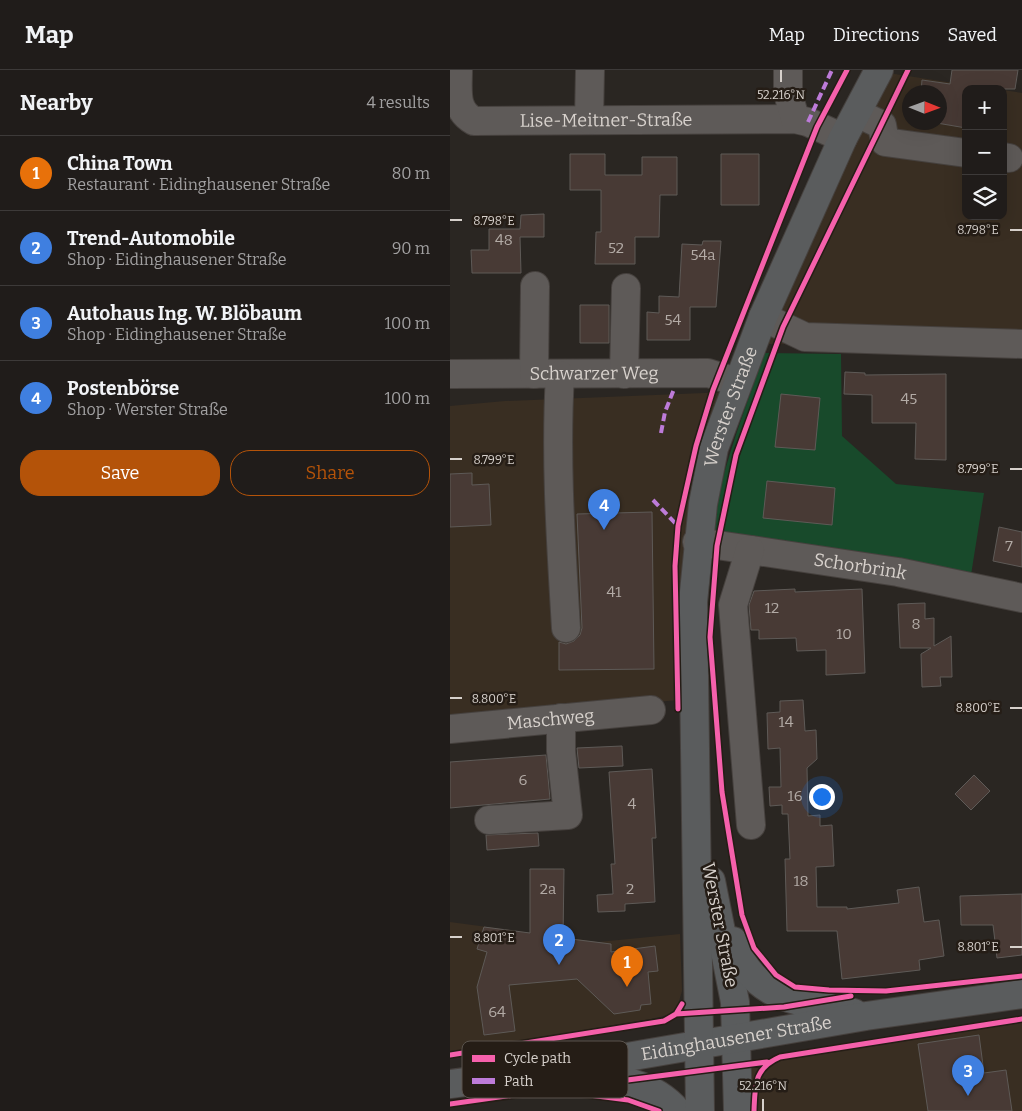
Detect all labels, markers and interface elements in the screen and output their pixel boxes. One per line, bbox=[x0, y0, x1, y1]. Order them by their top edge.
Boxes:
text: Map bbox=[25, 21, 74, 49]
text: Map bbox=[769, 24, 805, 46]
text: Directions bbox=[833, 24, 920, 46]
text: Saved bbox=[948, 24, 997, 46]
north arrow bbox=[902, 85, 947, 130]
map controls bbox=[962, 85, 1007, 220]
button: + bbox=[962, 85, 1007, 130]
text: 52.216°N bbox=[757, 88, 806, 102]
text: Nearby bbox=[20, 90, 93, 116]
text: 4 results bbox=[367, 93, 430, 112]
street label: Lise-Meitner-Straße bbox=[520, 109, 692, 132]
button: − bbox=[962, 130, 1007, 175]
text: China Town bbox=[67, 152, 173, 175]
text: 1 bbox=[33, 164, 39, 183]
text: 80 m bbox=[392, 164, 430, 183]
text: Restaurant · Eidinghausener Straße bbox=[67, 175, 330, 194]
button: layers bbox=[962, 175, 1007, 220]
text: 8.798°E bbox=[473, 214, 515, 228]
text: 8.798°E bbox=[957, 223, 999, 237]
text: Trend-Automobile bbox=[67, 227, 235, 250]
house number: 48 bbox=[495, 231, 513, 249]
text: 2 bbox=[31, 239, 41, 258]
text: 90 m bbox=[392, 239, 430, 258]
house number: 52 bbox=[608, 239, 624, 257]
house number: 54a bbox=[691, 246, 715, 264]
text: Shop · Eidinghausener Straße bbox=[67, 250, 286, 269]
text: Autohaus Ing. W. Blöbaum bbox=[67, 302, 302, 325]
house number: 54 bbox=[665, 311, 682, 329]
text: 3 bbox=[31, 314, 41, 333]
text: 100 m bbox=[385, 314, 430, 333]
text: Shop · Eidinghausener Straße bbox=[67, 325, 286, 344]
street label: Werster Straße bbox=[700, 343, 762, 469]
street label: Schwarzer Weg bbox=[529, 362, 659, 385]
text: Postenbörse bbox=[67, 377, 179, 400]
text: 4 bbox=[31, 389, 41, 408]
text: 100 m bbox=[385, 389, 430, 408]
house number: 45 bbox=[901, 390, 917, 408]
text: Shop · Werster Straße bbox=[67, 400, 228, 419]
button: Save bbox=[20, 450, 220, 496]
button: Share bbox=[230, 450, 430, 496]
text: 8.799°E bbox=[473, 453, 515, 467]
text: 8.799°E bbox=[957, 462, 999, 476]
pin: 4 bbox=[588, 489, 620, 530]
house number: 7 bbox=[1005, 537, 1013, 555]
street label: Schorbrink bbox=[812, 549, 910, 585]
house number: 41 bbox=[607, 583, 621, 601]
house number: 12 bbox=[765, 599, 779, 617]
house number: 8 bbox=[911, 615, 921, 633]
house number: 10 bbox=[836, 625, 852, 643]
text: 8.800°E bbox=[472, 692, 516, 706]
text: 8.800°E bbox=[956, 701, 1000, 715]
street label: Maschweg bbox=[506, 704, 595, 735]
house number: 14 bbox=[779, 713, 794, 731]
house number: 6 bbox=[519, 771, 528, 789]
your location bbox=[809, 784, 835, 810]
house number: 16 bbox=[788, 787, 803, 805]
house number: 4 bbox=[628, 795, 637, 813]
street label: Werster Straße bbox=[697, 861, 743, 989]
house number: 18 bbox=[793, 872, 809, 890]
house number: 2a bbox=[540, 880, 556, 898]
house number: 2 bbox=[626, 880, 634, 898]
pin: 2 bbox=[543, 924, 575, 965]
text: 8.801°E bbox=[473, 931, 515, 945]
text: 8.801°E bbox=[957, 940, 999, 954]
pin: 1 bbox=[611, 946, 643, 987]
house number: 64 bbox=[488, 1003, 506, 1021]
street label: Eidinghausener Straße bbox=[639, 1011, 833, 1065]
legend bbox=[462, 1041, 628, 1098]
text: Cycle path bbox=[504, 1050, 571, 1067]
pin: 3 bbox=[952, 1055, 984, 1096]
text: Path bbox=[504, 1073, 534, 1090]
text: 52.216°N bbox=[739, 1079, 788, 1093]

